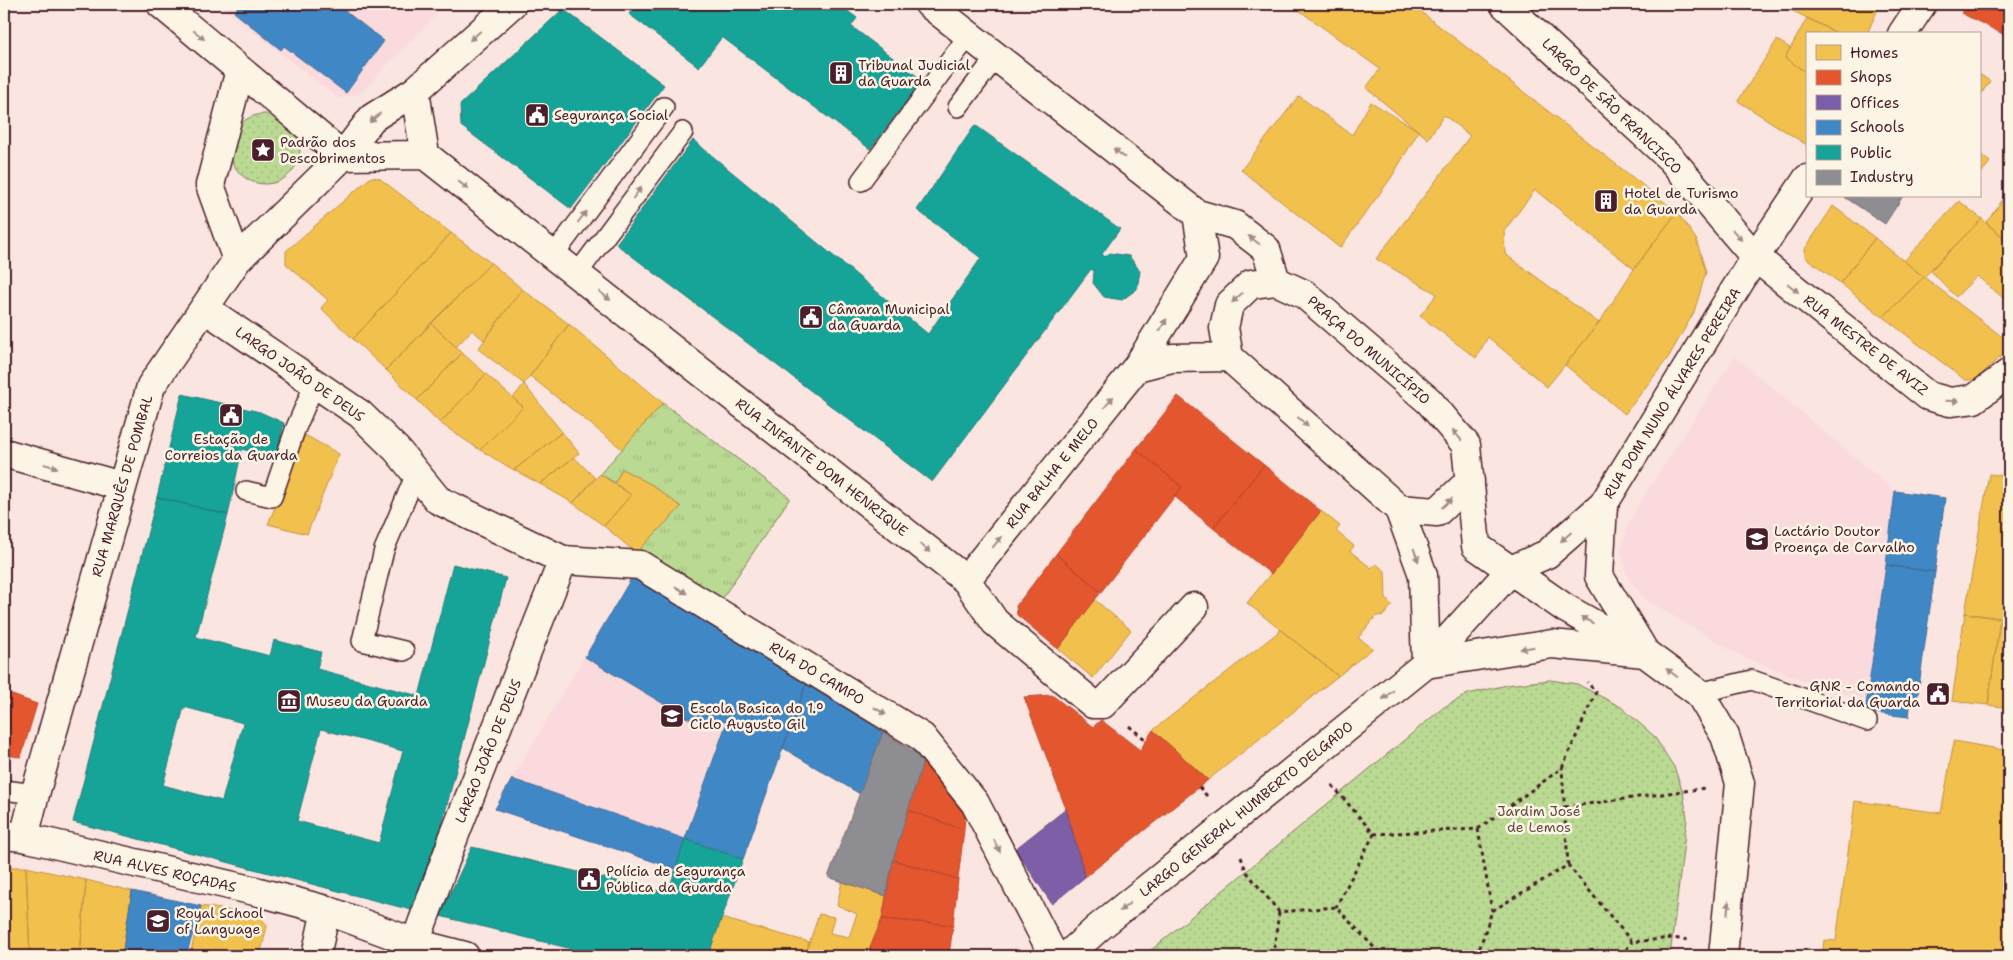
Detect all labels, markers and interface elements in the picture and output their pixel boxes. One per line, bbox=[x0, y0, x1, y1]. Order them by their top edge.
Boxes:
one-way arrow bbox=[192, 29, 204, 41]
one-way arrow bbox=[469, 30, 481, 42]
legend bbox=[1806, 32, 1980, 198]
street label: LARGO DE SÃO FRANCISCO bbox=[1538, 34, 1687, 178]
text: Homes bbox=[1850, 43, 1898, 63]
place label: Tribunal Judicial da Guarda bbox=[858, 56, 971, 90]
building icon: Tribunal Judicial da Guarda bbox=[828, 60, 854, 86]
text: Shops bbox=[1850, 67, 1892, 87]
text: Offices bbox=[1850, 93, 1899, 113]
public building icon: Segurança Social bbox=[524, 102, 550, 128]
place label: Segurança Social bbox=[554, 106, 669, 124]
one-way arrow bbox=[368, 112, 381, 123]
text: Schools bbox=[1850, 117, 1905, 137]
place label: Padrão dos Descobrimentos bbox=[280, 133, 386, 167]
place icon: Padrão dos Descobrimentos bbox=[250, 137, 276, 163]
text: Public bbox=[1850, 143, 1892, 163]
one-way arrow bbox=[1112, 148, 1126, 158]
text: Industry bbox=[1850, 167, 1914, 187]
one-way arrow bbox=[456, 180, 470, 190]
place label: Hotel de Turismo da Guarda bbox=[1624, 184, 1739, 218]
one-way arrow bbox=[632, 186, 642, 200]
building icon: Hotel de Turismo da Guarda bbox=[1593, 188, 1619, 214]
one-way arrow bbox=[577, 210, 587, 224]
one-way arrow bbox=[1731, 229, 1742, 242]
one-way arrow bbox=[1247, 235, 1261, 245]
one-way arrow bbox=[1787, 282, 1800, 293]
street label: RUA DOM NUNO ÁLVARES PEREIRA bbox=[1599, 284, 1745, 502]
one-way arrow bbox=[598, 291, 611, 302]
street label: RUA MESTRE DE AVIZ bbox=[1800, 291, 1932, 400]
one-way arrow bbox=[1230, 292, 1243, 303]
street label: PRAÇA DO MUNICÍPIO bbox=[1304, 292, 1434, 408]
place label: Câmara Municipal da Guarda bbox=[828, 300, 951, 334]
public building icon: Câmara Municipal da Guarda bbox=[798, 304, 824, 330]
one-way arrow bbox=[1158, 319, 1167, 332]
street label: LARGO JOÃO DE DEUS bbox=[232, 322, 369, 426]
street label: RUA MARQUÊS DE POMBAL bbox=[87, 393, 157, 579]
street label: RUA INFANTE DOM HENRIQUE bbox=[732, 394, 912, 540]
one-way arrow bbox=[1104, 396, 1115, 409]
one-way arrow bbox=[1944, 397, 1960, 405]
public building icon: Estação de Correios da Guarda bbox=[218, 402, 244, 428]
street label: RUA BALHA E MELO bbox=[1002, 414, 1102, 532]
one-way arrow bbox=[1297, 417, 1310, 428]
one-way arrow bbox=[1452, 429, 1463, 442]
place label: Estação de Correios da Guarda bbox=[164, 430, 298, 464]
one-way arrow bbox=[43, 463, 58, 471]
one-way arrow bbox=[1440, 497, 1452, 509]
place label: Lactário Doutor Proença de Carvalho bbox=[1774, 522, 1915, 556]
school or university icon: Lactário Doutor Proença de Carvalho bbox=[1744, 526, 1770, 552]
one-way arrow bbox=[1560, 532, 1573, 543]
one-way arrow bbox=[991, 536, 1002, 549]
one-way arrow bbox=[918, 543, 932, 553]
one-way arrow bbox=[1413, 547, 1420, 562]
one-way arrow bbox=[675, 586, 688, 595]
one-way arrow bbox=[1580, 616, 1594, 624]
street label: RUA DO CAMPO bbox=[766, 637, 868, 709]
one-way arrow bbox=[1518, 644, 1534, 652]
one-way arrow bbox=[1665, 668, 1679, 678]
street label: LARGO JOÃO DE DEUS bbox=[450, 676, 525, 826]
place label: GNR - Comando Territorial da Guarda bbox=[1775, 677, 1920, 711]
public building icon: GNR - Comando Territorial da Guarda bbox=[1925, 681, 1951, 707]
museum icon: Museu da Guarda bbox=[276, 688, 302, 714]
one-way arrow bbox=[1381, 690, 1395, 700]
place label: Museu da Guarda bbox=[306, 692, 428, 710]
place label: Escola Basica do 1.º Ciclo Augusto Gil bbox=[690, 699, 824, 733]
school or university icon: Escola Basica do 1.º Ciclo Augusto Gil bbox=[659, 703, 685, 729]
one-way arrow bbox=[873, 707, 886, 716]
street label: LARGO GENERAL HUMBERTO DELGADO bbox=[1136, 717, 1356, 901]
park label: Jardim José de Lemos bbox=[1497, 802, 1581, 836]
one-way arrow bbox=[993, 839, 1001, 853]
street label: RUA ALVES ROÇADAS bbox=[92, 846, 238, 896]
place label: Polícia de Segurança Pública da Guarda bbox=[606, 862, 746, 896]
public building icon: Polícia de Segurança Pública da Guarda bbox=[576, 866, 602, 892]
one-way arrow bbox=[1724, 899, 1732, 915]
one-way arrow bbox=[1119, 901, 1132, 912]
place label: Royal School of Language bbox=[176, 904, 264, 938]
school or university icon: Royal School of Language bbox=[145, 908, 171, 934]

